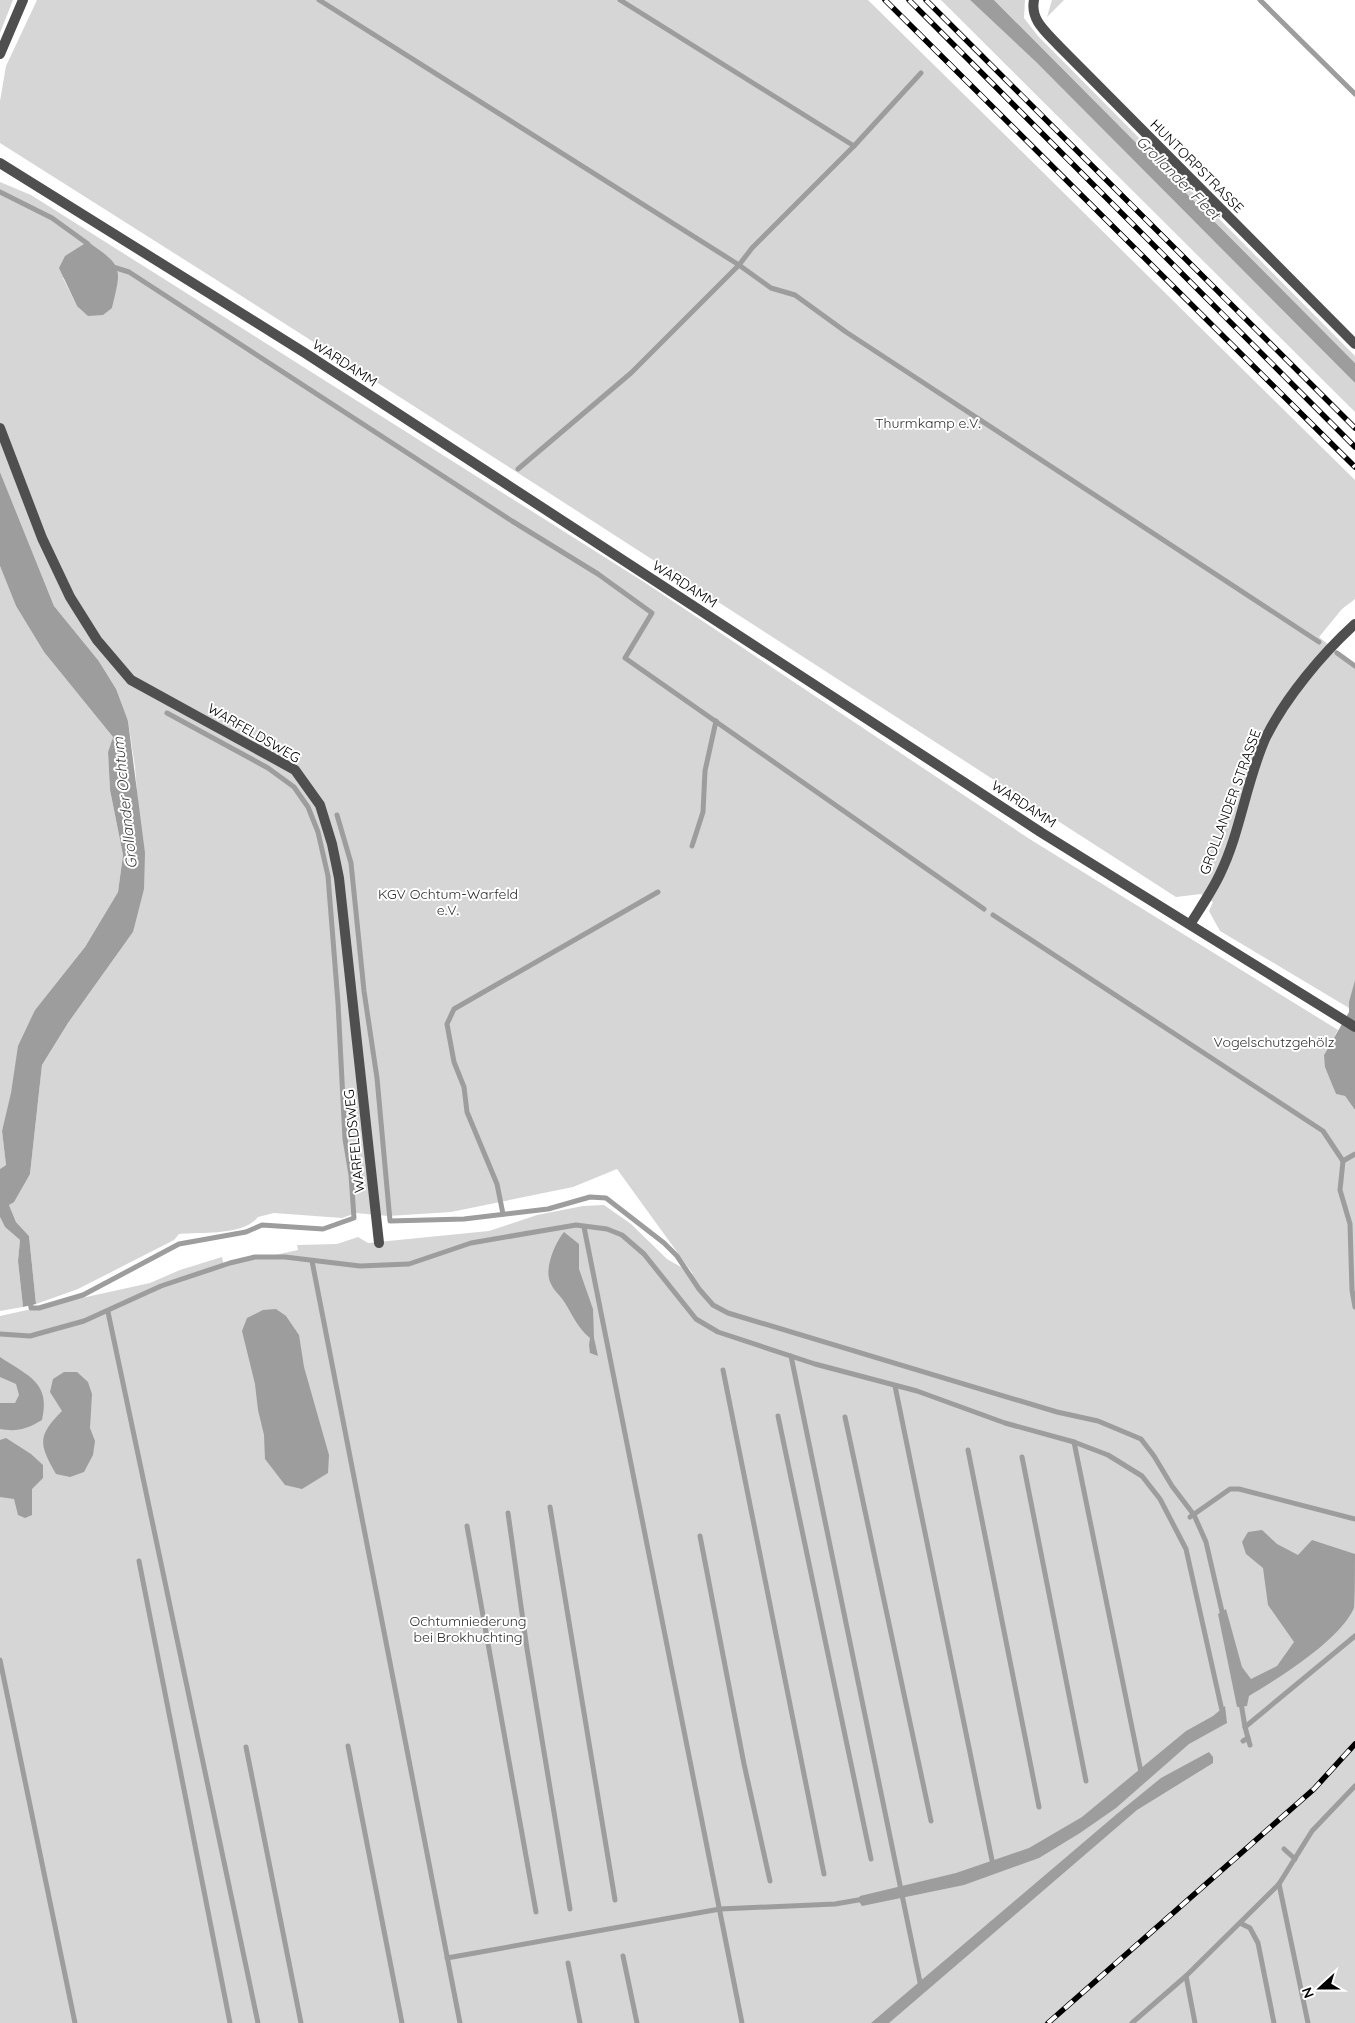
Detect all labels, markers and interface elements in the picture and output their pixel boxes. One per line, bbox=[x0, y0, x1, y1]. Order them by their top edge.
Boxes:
street label: HUNTORPSTRASSE bbox=[1146, 115, 1248, 217]
water label: Grollander Fleet bbox=[1132, 132, 1226, 225]
street label: WARDAMM bbox=[309, 335, 381, 391]
park label: Thurmkamp e.V. bbox=[875, 414, 981, 432]
street label: WARDAMM bbox=[649, 556, 721, 612]
street label: WARFELDSWEG bbox=[204, 699, 304, 767]
street label: GROLLANDER STRASSE bbox=[1195, 727, 1265, 877]
water label: Grollander Ochtum bbox=[108, 736, 141, 870]
street label: WARDAMM bbox=[988, 776, 1060, 832]
park label: KGV Ochtum-Warfeld e.V. bbox=[378, 885, 518, 919]
park label: Vogelschutzgehölz bbox=[1214, 1033, 1335, 1051]
street label: WARFELDSWEG bbox=[340, 1088, 368, 1194]
park label: Ochtumniederung bei Brokhuchting bbox=[409, 1612, 527, 1646]
north arrow bbox=[1295, 1963, 1345, 2013]
text: N bbox=[1298, 1985, 1318, 2001]

